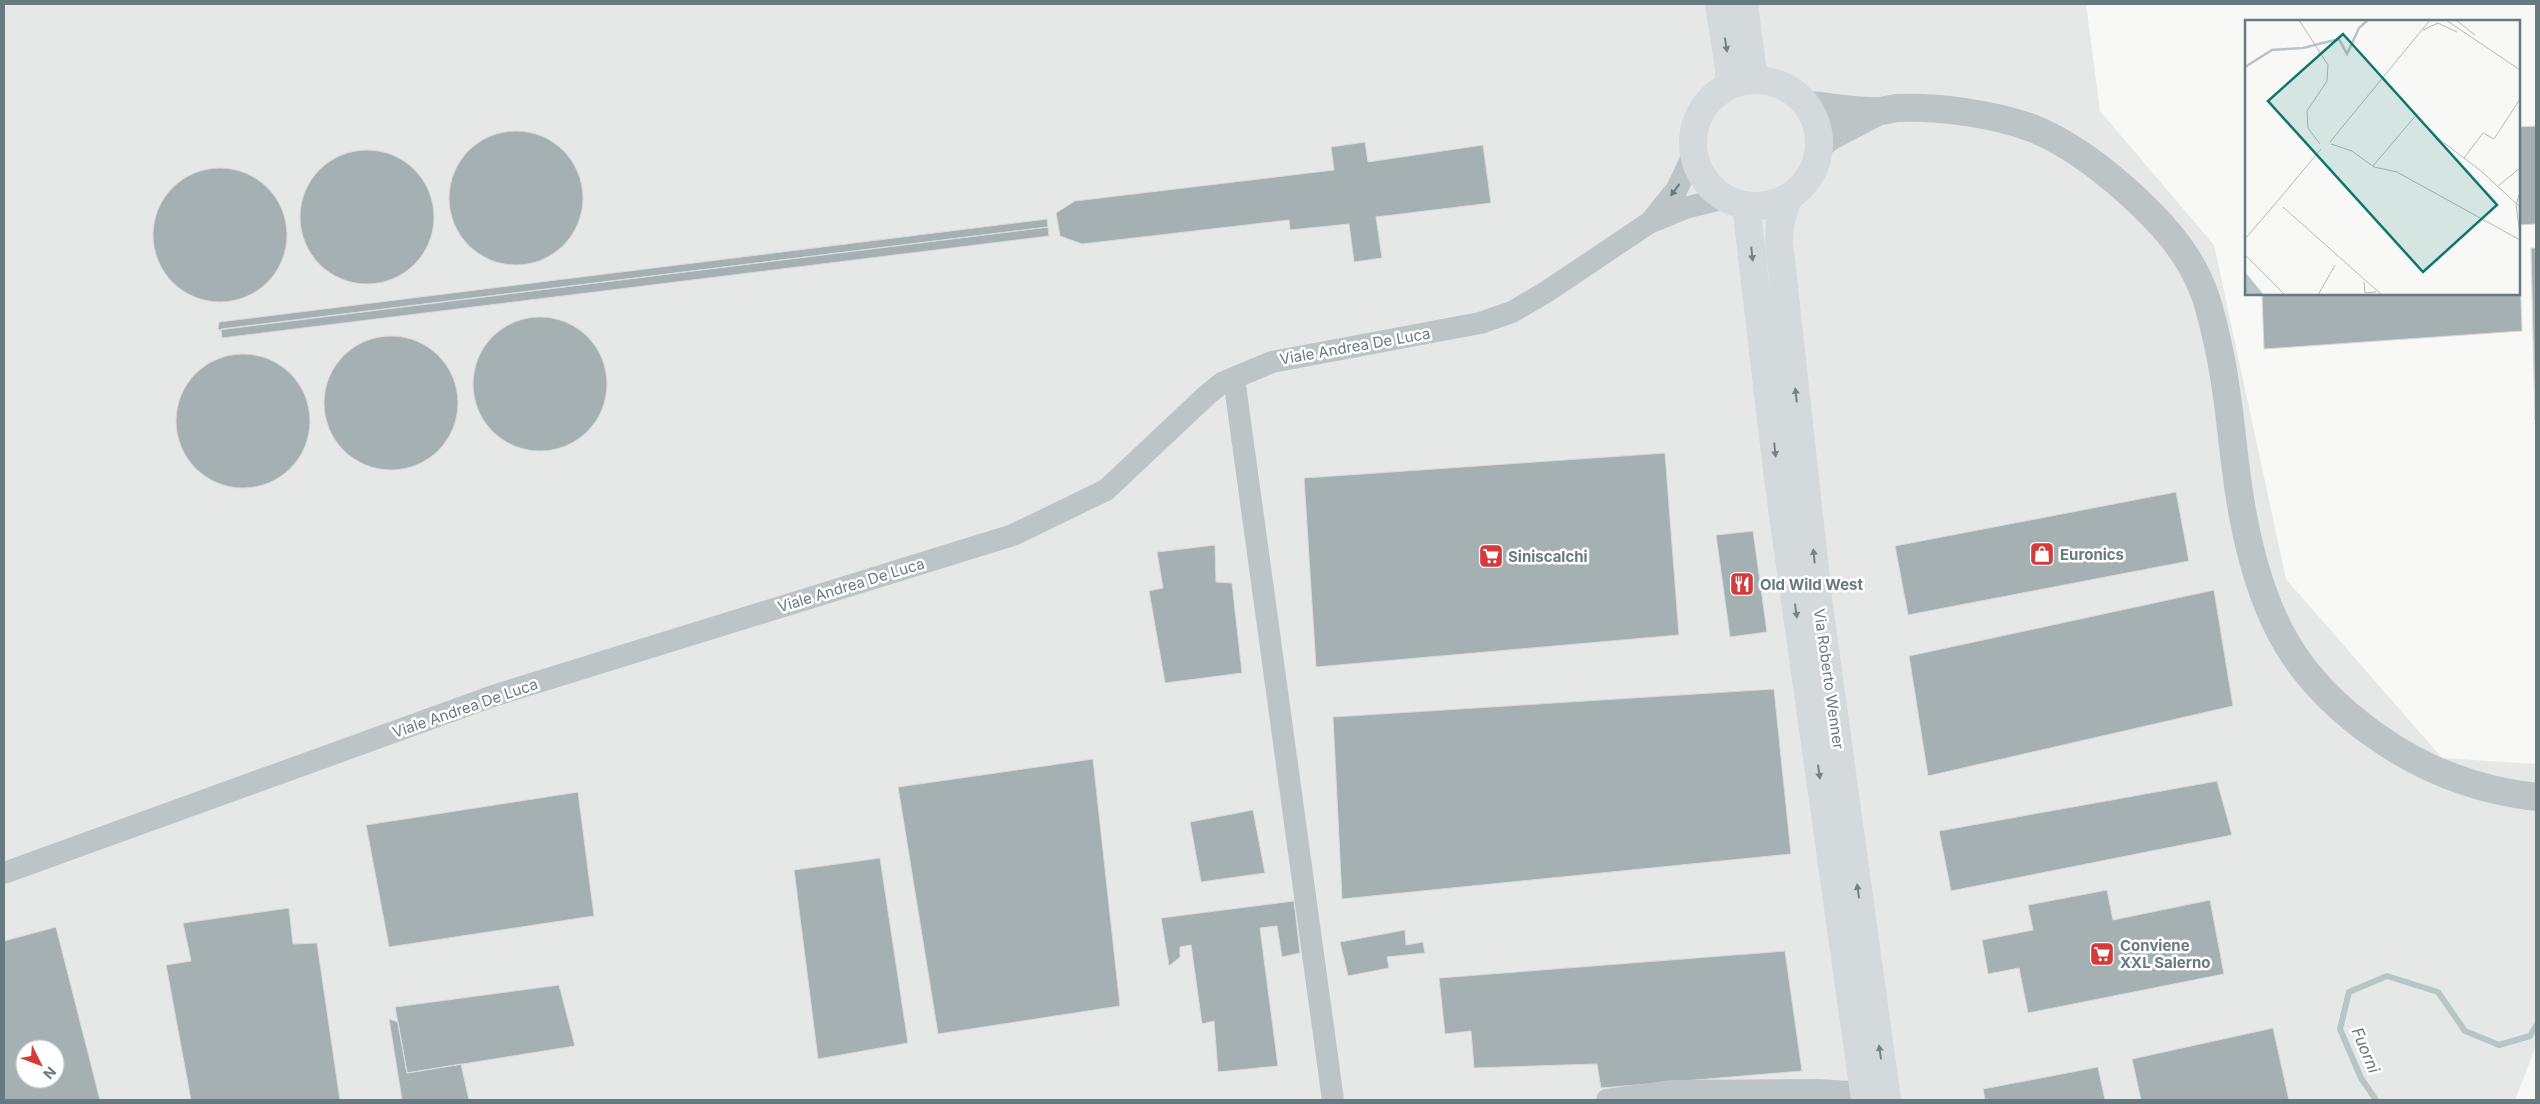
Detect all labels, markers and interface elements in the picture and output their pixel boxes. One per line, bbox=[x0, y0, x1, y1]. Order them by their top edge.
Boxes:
inset map bbox=[2245, 20, 2520, 295]
one-way arrow bbox=[1722, 37, 1730, 53]
one-way arrow bbox=[1670, 183, 1680, 197]
one-way arrow bbox=[1748, 246, 1756, 262]
street label: Viale Andrea De Luca bbox=[1278, 323, 1432, 369]
one-way arrow bbox=[1792, 387, 1800, 403]
one-way arrow bbox=[1771, 442, 1779, 458]
shop icon: Euronics bbox=[2029, 541, 2055, 567]
supermarket icon: Siniscalchi bbox=[1478, 543, 1504, 569]
place label: Euronics bbox=[2060, 545, 2124, 564]
place label: Siniscalchi bbox=[1508, 547, 1588, 566]
one-way arrow bbox=[1810, 548, 1818, 564]
street label: Viale Andrea De Luca bbox=[775, 554, 927, 616]
restaurant icon: Old Wild West bbox=[1729, 571, 1755, 597]
place label: Old Wild West bbox=[1760, 575, 1863, 594]
one-way arrow bbox=[1792, 603, 1800, 619]
street label: Via Roberto Wenner bbox=[1810, 608, 1848, 751]
street label: Viale Andrea De Luca bbox=[390, 674, 540, 742]
one-way arrow bbox=[1815, 764, 1823, 780]
one-way arrow bbox=[1854, 883, 1862, 899]
place label: Conviene XXL Salerno bbox=[2120, 936, 2210, 972]
supermarket icon: Conviene XXL Salerno bbox=[2089, 941, 2115, 967]
water label: Fuorni bbox=[2347, 1024, 2385, 1077]
north arrow bbox=[15, 1039, 65, 1089]
one-way arrow bbox=[1876, 1044, 1884, 1060]
text: N bbox=[40, 1063, 60, 1083]

